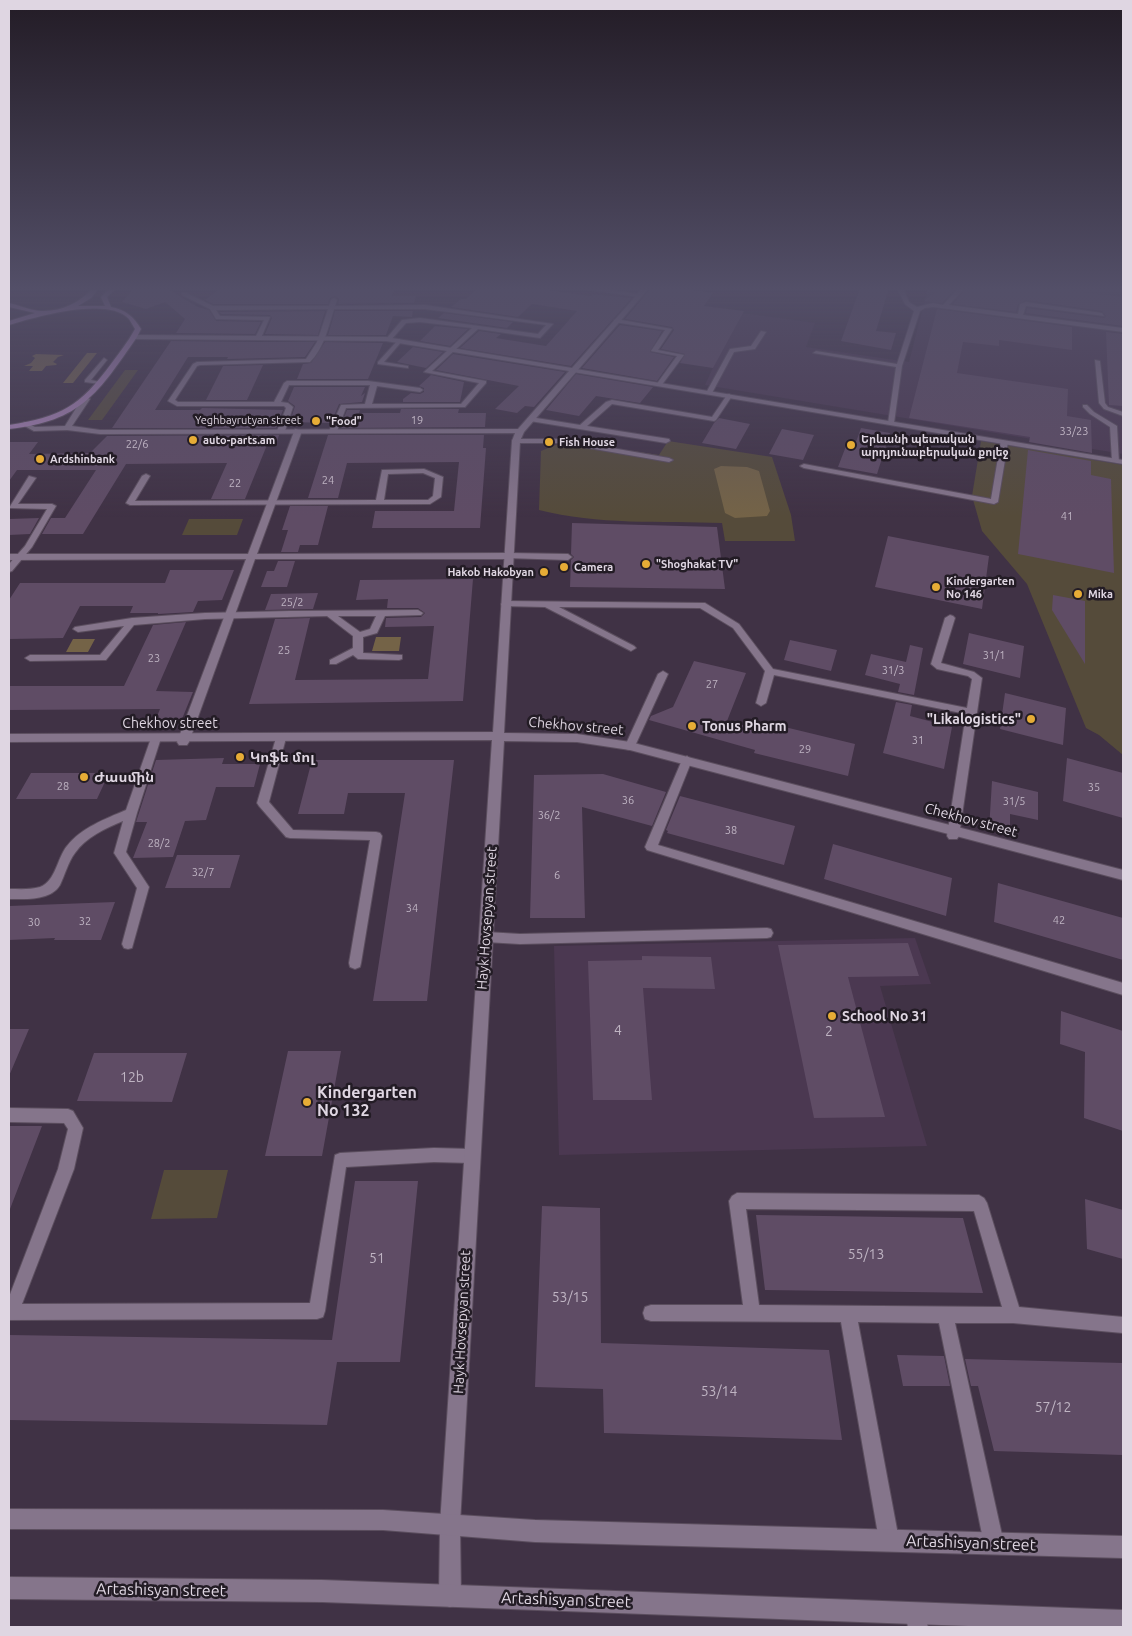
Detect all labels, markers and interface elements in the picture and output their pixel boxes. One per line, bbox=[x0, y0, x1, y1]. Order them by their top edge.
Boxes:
street label: Yeghbayrutyan street bbox=[195, 413, 301, 427]
house number: 19 bbox=[411, 413, 423, 427]
place label: "Food" bbox=[326, 414, 362, 428]
marker: "Food" bbox=[310, 415, 322, 427]
house number: 33/23 bbox=[1060, 424, 1088, 438]
place label: Երևանի պետական արդյունաբերական քոլեջ bbox=[861, 432, 1008, 458]
place label: auto-parts.am bbox=[203, 433, 275, 447]
marker: auto-parts.am bbox=[187, 434, 199, 446]
place label: Fish House bbox=[559, 435, 615, 449]
marker: Fish House bbox=[543, 436, 555, 448]
house number: 22/6 bbox=[126, 437, 148, 451]
marker: Երևանի պետական արդյունաբերական քոլեջ bbox=[845, 439, 857, 451]
place label: Ardshinbank bbox=[50, 452, 115, 466]
marker: Ardshinbank bbox=[34, 453, 46, 465]
house number: 24 bbox=[322, 473, 334, 487]
house number: 22 bbox=[229, 476, 241, 490]
house number: 41 bbox=[1061, 509, 1073, 523]
place label: "Shoghakat TV" bbox=[656, 557, 738, 571]
marker: "Shoghakat TV" bbox=[640, 558, 652, 570]
place label: Camera bbox=[574, 560, 613, 574]
marker: Camera bbox=[558, 561, 570, 573]
place label: Hakob Hakobyan bbox=[447, 565, 534, 579]
marker: Hakob Hakobyan bbox=[538, 566, 550, 578]
place label: Kindergarten No 146 bbox=[946, 574, 1015, 600]
marker: Kindergarten No 146 bbox=[930, 581, 942, 593]
place label: Mika bbox=[1088, 587, 1113, 601]
marker: Mika bbox=[1072, 588, 1084, 600]
house number: 25/2 bbox=[281, 595, 303, 609]
house number: 25 bbox=[278, 643, 290, 657]
house number: 31/1 bbox=[983, 648, 1005, 662]
house number: 23 bbox=[148, 651, 160, 665]
house number: 31/3 bbox=[882, 663, 904, 677]
house number: 27 bbox=[706, 677, 718, 691]
place label: "Likalogistics" bbox=[927, 711, 1021, 727]
street label: Chekhov street bbox=[528, 713, 624, 739]
marker: "Likalogistics" bbox=[1025, 713, 1037, 725]
street label: Chekhov street bbox=[122, 715, 218, 731]
place label: Tonus Pharm bbox=[702, 718, 787, 734]
marker: Tonus Pharm bbox=[686, 720, 698, 732]
house number: 31 bbox=[912, 733, 924, 747]
house number: 29 bbox=[799, 742, 811, 756]
place label: Կոֆե մոլ bbox=[250, 749, 315, 765]
marker: Կոֆե մոլ bbox=[234, 751, 246, 763]
place label: Ժասմին bbox=[94, 769, 154, 785]
marker: Ժասմին bbox=[78, 771, 90, 783]
house number: 28 bbox=[57, 779, 69, 793]
house number: 35 bbox=[1088, 780, 1100, 794]
house number: 36 bbox=[622, 793, 634, 807]
house number: 31/5 bbox=[1003, 794, 1025, 808]
street label: Chekhov street bbox=[923, 800, 1019, 840]
house number: 36/2 bbox=[538, 808, 560, 822]
house number: 38 bbox=[725, 823, 737, 837]
house number: 28/2 bbox=[148, 836, 170, 850]
street label: Hayk Hovsepyan street bbox=[474, 846, 500, 990]
house number: 32/7 bbox=[192, 865, 214, 879]
house number: 6 bbox=[554, 868, 560, 882]
house number: 34 bbox=[406, 901, 418, 915]
house number: 42 bbox=[1053, 913, 1065, 927]
house number: 32 bbox=[79, 914, 91, 928]
house number: 30 bbox=[28, 915, 40, 929]
place label: School No 31 bbox=[842, 1008, 927, 1024]
marker: School No 31 bbox=[826, 1010, 838, 1022]
house number: 4 bbox=[614, 1022, 622, 1038]
house number: 2 bbox=[825, 1023, 833, 1039]
house number: 12b bbox=[120, 1069, 144, 1085]
place label: Kindergarten No 132 bbox=[317, 1083, 417, 1121]
marker: Kindergarten No 132 bbox=[301, 1096, 313, 1108]
house number: 55/13 bbox=[848, 1246, 884, 1262]
house number: 51 bbox=[369, 1250, 385, 1266]
street label: Hayk Hovsepyan street bbox=[450, 1250, 474, 1394]
house number: 53/15 bbox=[552, 1289, 588, 1305]
house number: 53/14 bbox=[701, 1383, 737, 1399]
house number: 57/12 bbox=[1035, 1399, 1071, 1415]
street label: Artashisyan street bbox=[906, 1531, 1036, 1555]
street label: Artashisyan street bbox=[96, 1579, 226, 1601]
street label: Artashisyan street bbox=[501, 1588, 631, 1612]

